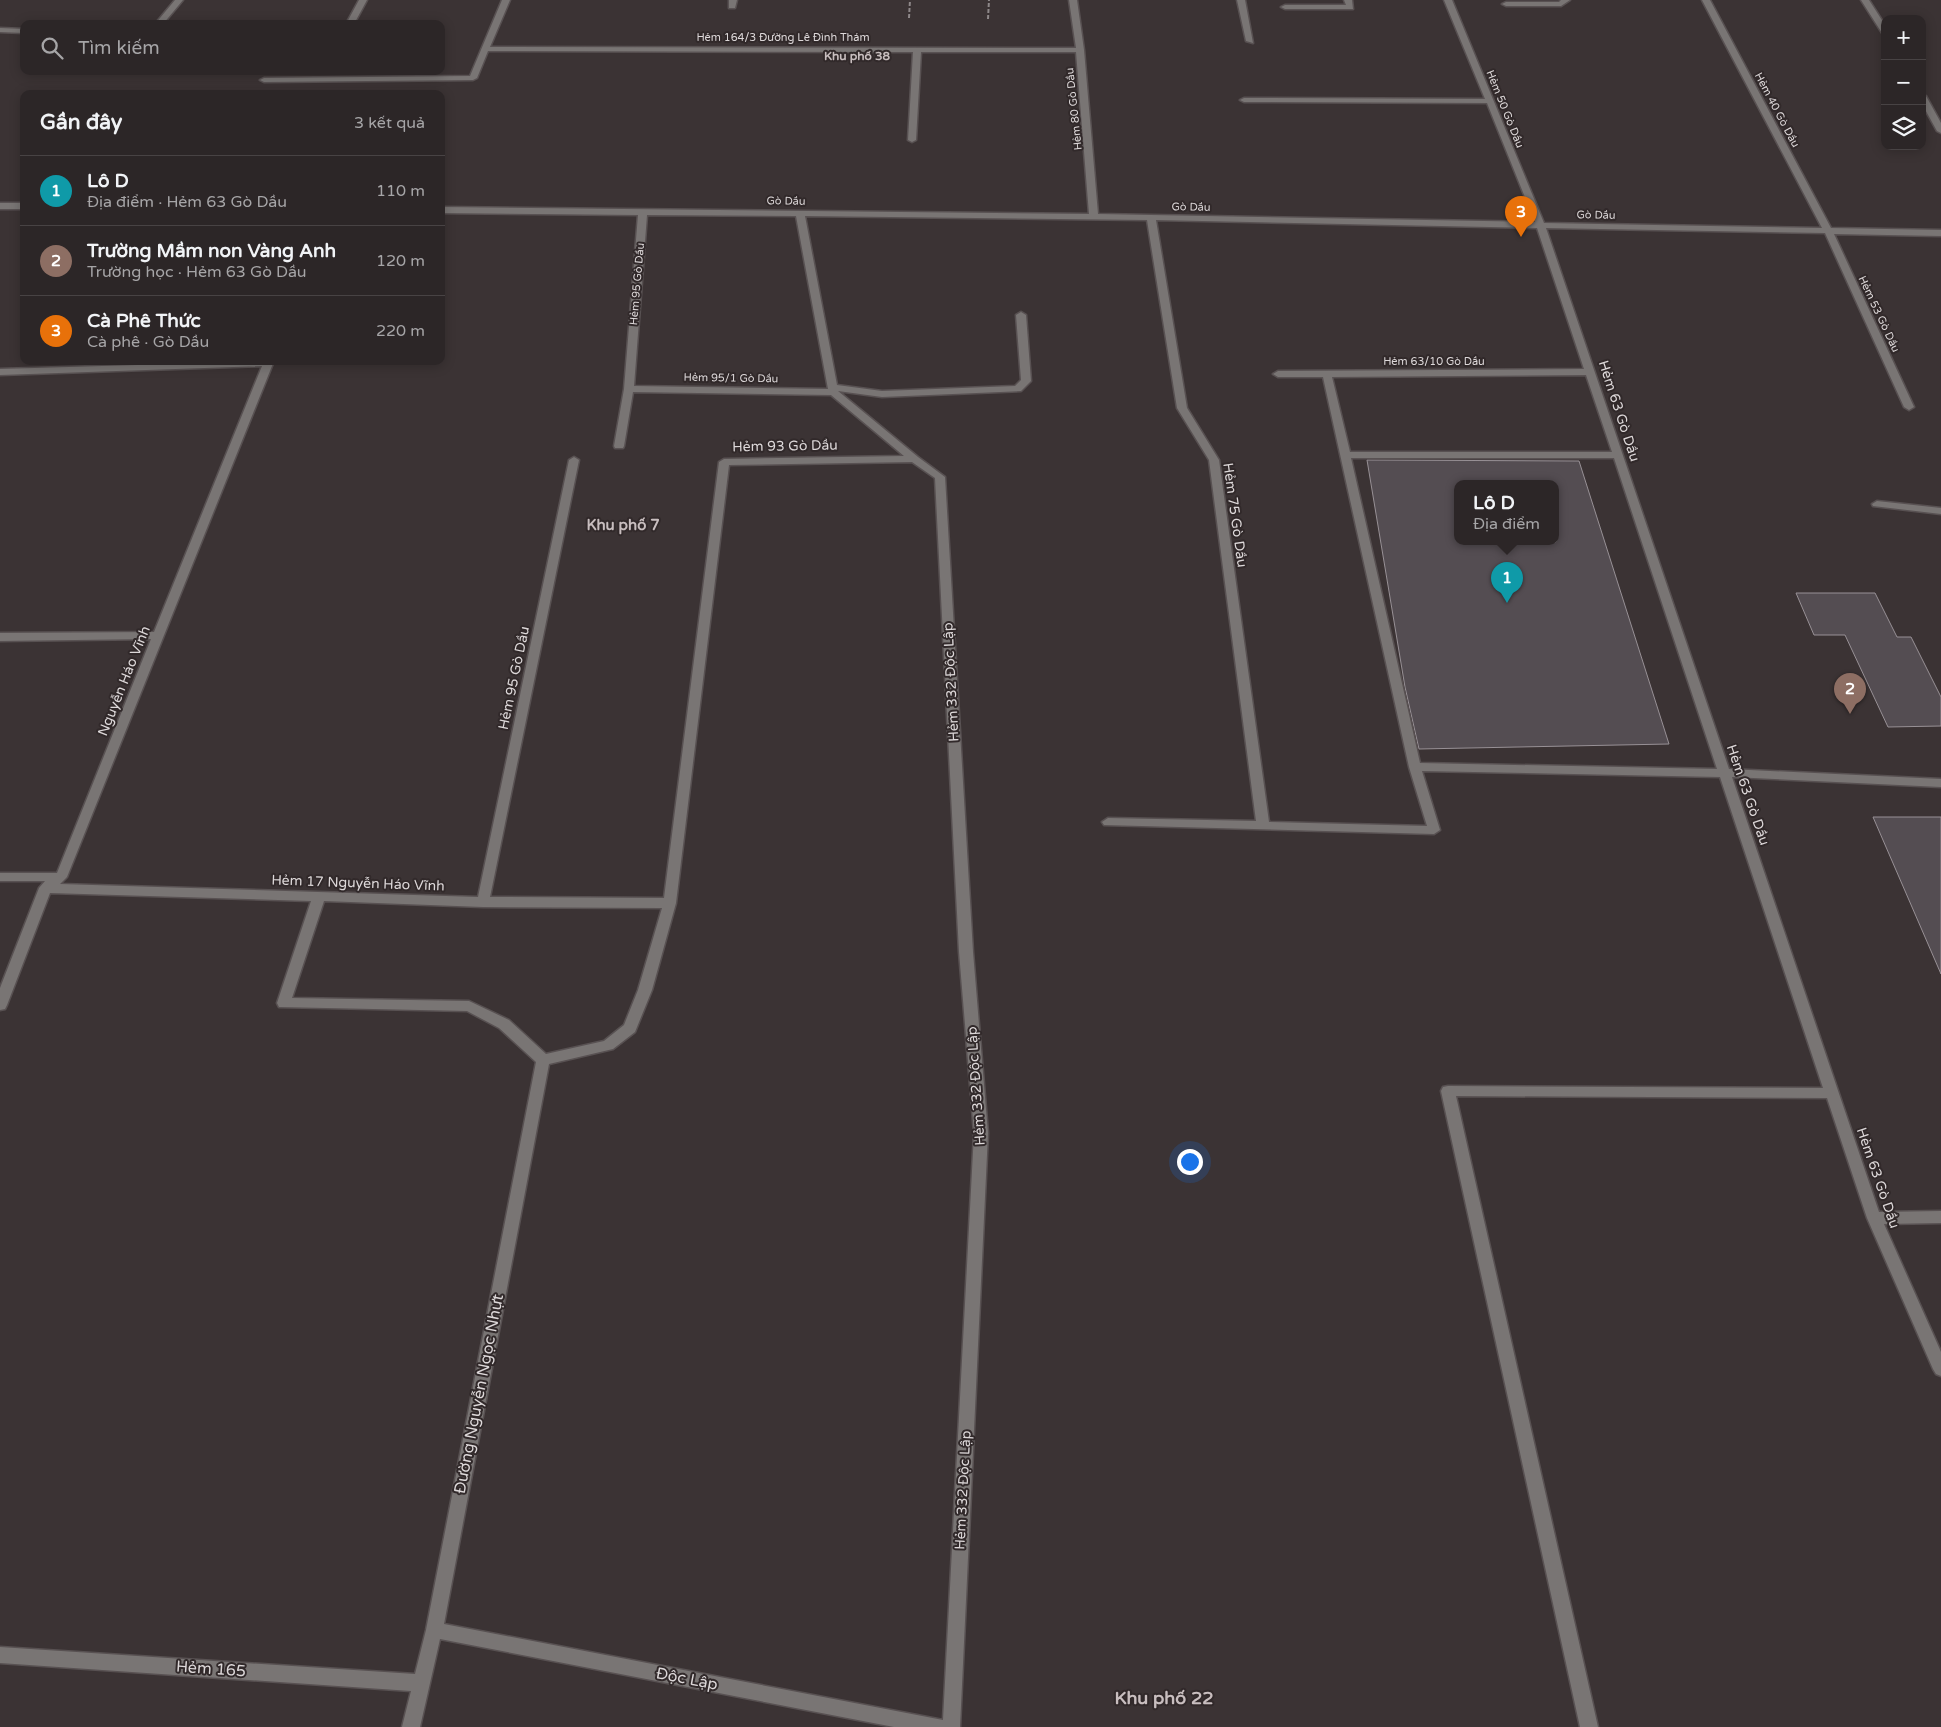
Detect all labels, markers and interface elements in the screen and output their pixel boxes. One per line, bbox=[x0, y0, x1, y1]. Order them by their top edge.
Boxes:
map controls bbox=[1881, 15, 1926, 150]
button: + bbox=[1881, 15, 1926, 60]
search box bbox=[20, 20, 445, 75]
street label: Hẻm 164/3 Đường Lê Đình Thám bbox=[696, 31, 870, 44]
icon: search bbox=[38, 34, 66, 62]
text: Tìm kiếm bbox=[78, 37, 160, 59]
district label: Khu phố 38 bbox=[824, 49, 891, 64]
button: − bbox=[1881, 60, 1926, 105]
street label: Hẻm 80 Gò Dầu bbox=[1063, 67, 1085, 151]
street label: Hẻm 50 Gò Dầu bbox=[1483, 68, 1527, 150]
street label: Hẻm 40 Gò Dầu bbox=[1752, 70, 1802, 150]
button: layers bbox=[1881, 105, 1926, 150]
text: Gần đây bbox=[40, 110, 122, 135]
text: 3 kết quả bbox=[354, 113, 425, 133]
text: Lô D bbox=[87, 170, 129, 192]
text: 1 bbox=[51, 181, 61, 201]
text: 110 m bbox=[376, 181, 425, 201]
text: Địa điểm · Hẻm 63 Gò Dầu bbox=[87, 192, 287, 212]
street label: Gò Dầu bbox=[766, 194, 806, 208]
pin: 3 bbox=[1505, 196, 1537, 237]
street label: Gò Dầu bbox=[1171, 200, 1211, 214]
street label: Gò Dầu bbox=[1576, 208, 1616, 222]
text: Trường Mầm non Vàng Anh bbox=[87, 240, 336, 262]
street label: Hẻm 95 Gò Dầu bbox=[627, 242, 647, 326]
text: 2 bbox=[51, 251, 61, 271]
text: 120 m bbox=[376, 251, 425, 271]
text: Trường học · Hẻm 63 Gò Dầu bbox=[87, 262, 307, 282]
street label: Hẻm 53 Gò Dầu bbox=[1856, 274, 1902, 354]
text: Cà Phê Thức bbox=[87, 310, 201, 332]
text: 3 bbox=[51, 321, 61, 341]
text: 220 m bbox=[376, 321, 425, 341]
text: Cà phê · Gò Dầu bbox=[87, 332, 209, 352]
street label: Hẻm 63/10 Gò Dầu bbox=[1383, 355, 1485, 368]
street label: Hẻm 63 Gò Dầu bbox=[1595, 358, 1643, 464]
street label: Hẻm 95/1 Gò Dầu bbox=[684, 371, 778, 385]
street label: Hẻm 93 Gò Dầu bbox=[732, 437, 838, 455]
street label: Hẻm 75 Gò Dầu bbox=[1219, 462, 1251, 568]
popup bbox=[1454, 480, 1559, 545]
text: Lô D bbox=[1473, 492, 1515, 514]
text: Địa điểm bbox=[1473, 514, 1540, 534]
district label: Khu phố 7 bbox=[586, 516, 660, 535]
pin: 1 bbox=[1491, 562, 1523, 603]
street label: Hẻm 332 Độc Lập bbox=[939, 622, 963, 742]
street label: Nguyễn Háo Vĩnh bbox=[94, 623, 154, 739]
street label: Hẻm 95 Gò Dầu bbox=[495, 625, 533, 731]
pin: 2 bbox=[1834, 673, 1866, 714]
street label: Hẻm 63 Gò Dầu bbox=[1723, 742, 1773, 848]
street label: Hẻm 17 Nguyễn Háo Vĩnh bbox=[271, 871, 445, 895]
street label: Hẻm 332 Độc Lập bbox=[963, 1026, 989, 1146]
street label: Hẻm 63 Gò Dầu bbox=[1853, 1125, 1903, 1231]
your location bbox=[1177, 1149, 1203, 1175]
street label: Đường Nguyễn Ngọc Nhựt bbox=[450, 1292, 508, 1496]
street label: Hẻm 332 Độc Lập bbox=[951, 1430, 975, 1550]
street label: Hẻm 165 bbox=[175, 1657, 247, 1681]
street label: Độc Lập bbox=[654, 1663, 720, 1695]
district label: Khu phố 22 bbox=[1114, 1687, 1214, 1709]

